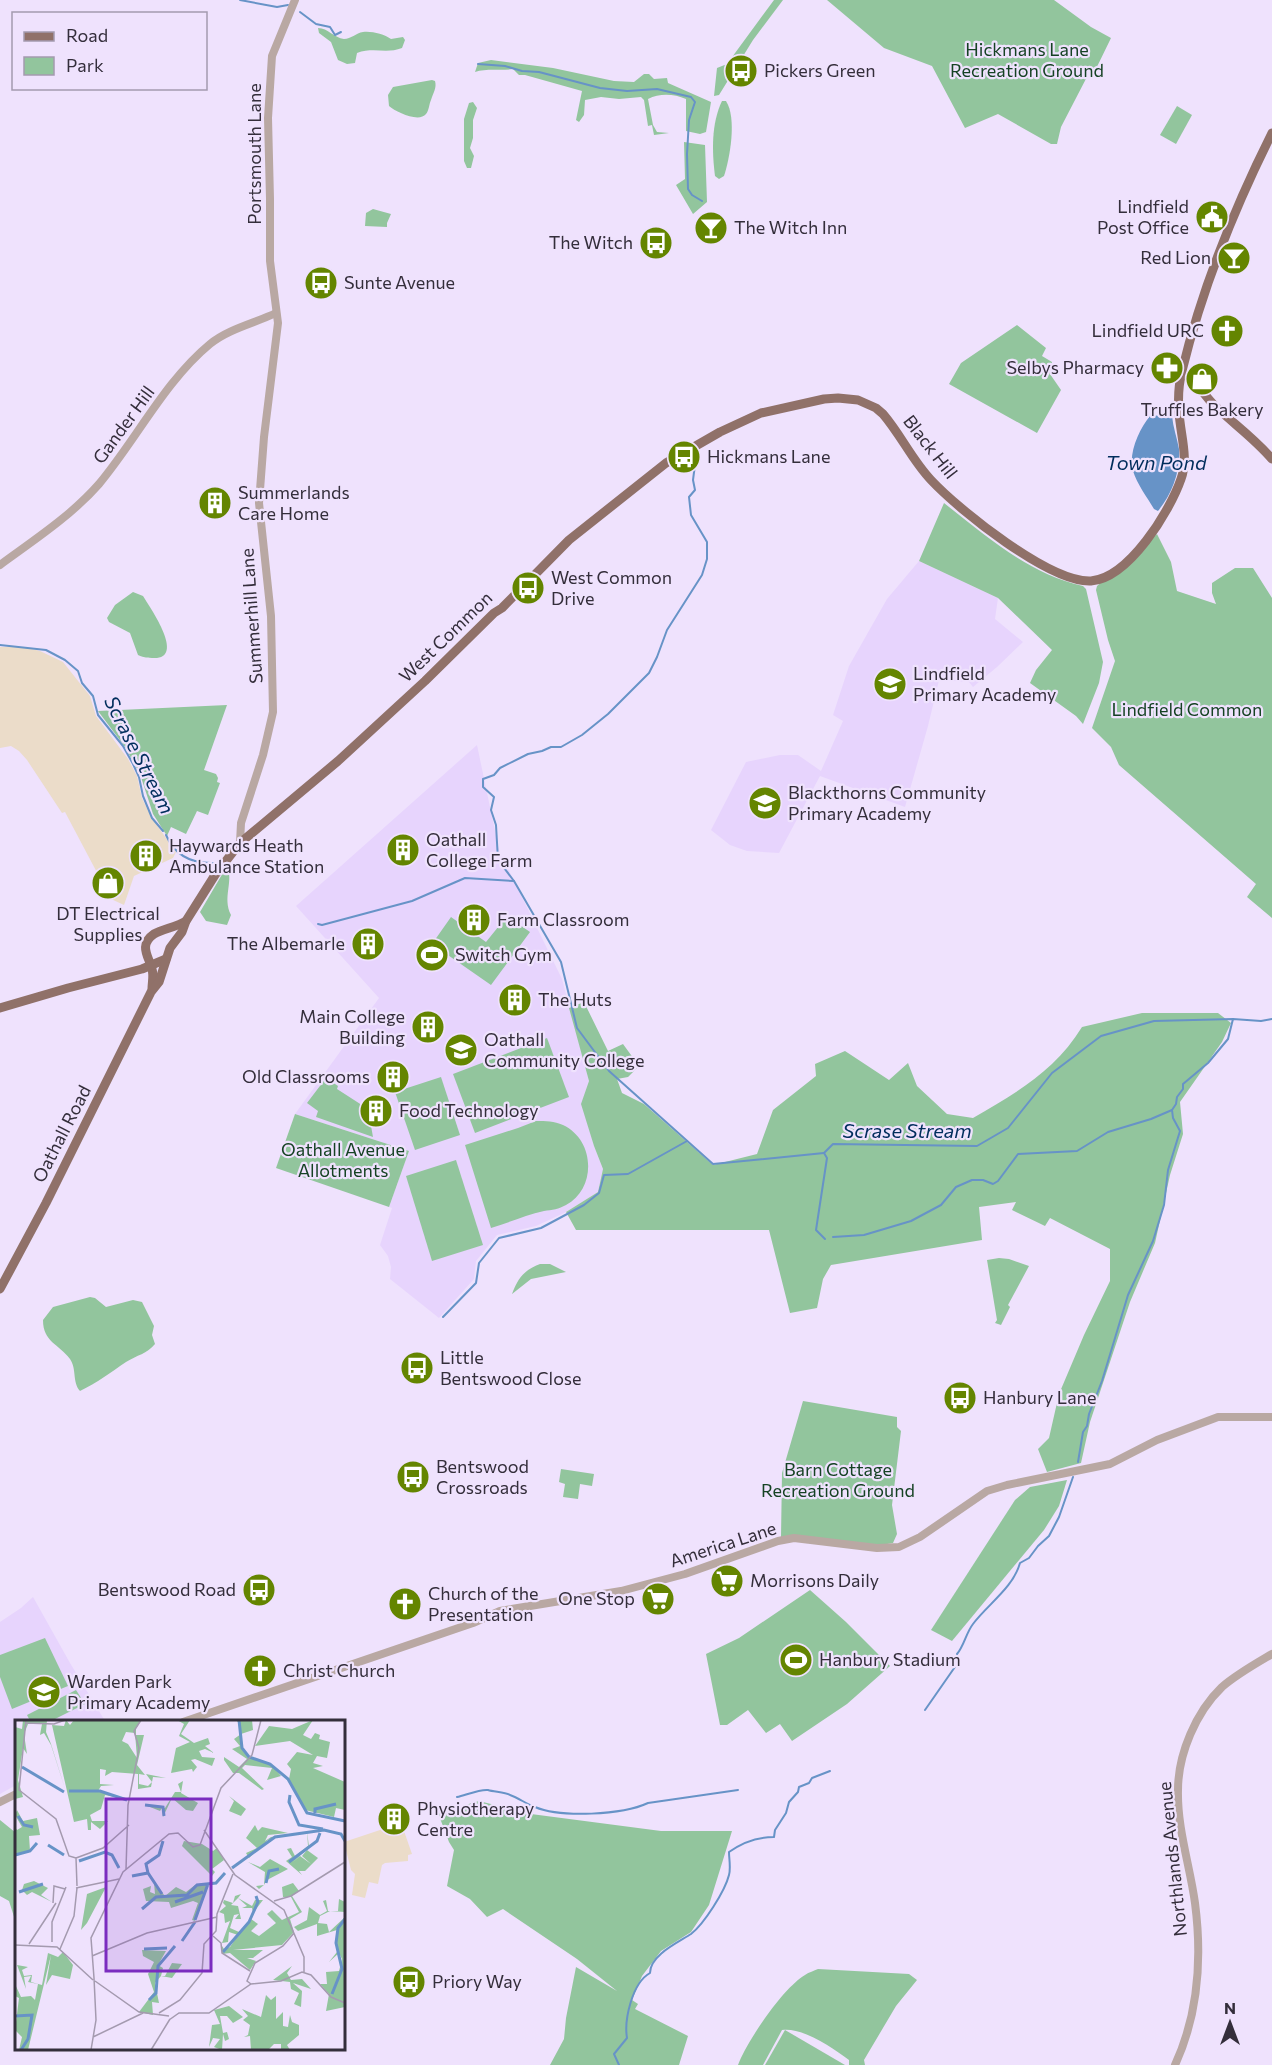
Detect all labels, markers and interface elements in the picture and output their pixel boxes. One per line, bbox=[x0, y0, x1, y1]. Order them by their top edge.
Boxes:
legend bbox=[12, 12, 207, 90]
text: Road bbox=[66, 24, 108, 46]
park label: Hickmans Lane Recreation Ground bbox=[950, 38, 1104, 81]
bus stop icon: Pickers Green bbox=[723, 53, 759, 89]
text: Park bbox=[66, 54, 104, 76]
place label: Pickers Green bbox=[764, 59, 876, 81]
street label: Portsmouth Lane bbox=[243, 83, 265, 225]
place label: Lindfield Post Office bbox=[1097, 195, 1189, 238]
public building icon: Lindfield Post Office bbox=[1194, 199, 1230, 235]
bar icon: The Witch Inn bbox=[693, 210, 729, 246]
place label: The Witch Inn bbox=[734, 216, 847, 238]
bus stop icon: The Witch bbox=[638, 225, 674, 261]
place label: The Witch bbox=[549, 231, 633, 253]
bar icon: Red Lion bbox=[1216, 240, 1252, 276]
place label: Red Lion bbox=[1140, 246, 1211, 268]
bus stop icon: Sunte Avenue bbox=[303, 265, 339, 301]
place label: Sunte Avenue bbox=[344, 271, 455, 293]
church icon: Lindfield URC bbox=[1209, 313, 1245, 349]
place label: Lindfield URC bbox=[1091, 319, 1204, 341]
pharmacy icon: Selbys Pharmacy bbox=[1149, 350, 1185, 386]
place label: Selbys Pharmacy bbox=[1007, 356, 1144, 378]
shop icon: Truffles Bakery bbox=[1184, 361, 1220, 397]
street label: Gander Hill bbox=[88, 381, 159, 468]
place label: Truffles Bakery bbox=[1140, 398, 1264, 420]
street label: Black Hill bbox=[899, 410, 963, 483]
bus stop icon: Hickmans Lane bbox=[666, 439, 702, 475]
place label: Hickmans Lane bbox=[707, 445, 830, 467]
water label: Town Pond bbox=[1105, 450, 1208, 474]
place label: Summerlands Care Home bbox=[238, 481, 350, 524]
building icon: Summerlands Care Home bbox=[197, 485, 233, 521]
street label: Summerhill Lane bbox=[235, 548, 267, 685]
place label: West Common Drive bbox=[551, 566, 672, 609]
bus stop icon: West Common Drive bbox=[510, 570, 546, 606]
street label: West Common bbox=[394, 586, 497, 686]
place label: Lindfield Primary Academy bbox=[913, 662, 1056, 705]
school or university icon: Lindfield Primary Academy bbox=[872, 666, 908, 702]
water label: Scrase Stream bbox=[100, 692, 180, 818]
park label: Lindfield Common bbox=[1112, 698, 1262, 720]
place label: Blackthorns Community Primary Academy bbox=[788, 781, 986, 824]
school or university icon: Blackthorns Community Primary Academy bbox=[747, 785, 783, 821]
place label: Oathall College Farm bbox=[426, 828, 533, 871]
building icon: Oathall College Farm bbox=[385, 832, 421, 868]
place label: Haywards Heath Ambulance Station bbox=[169, 834, 324, 877]
building icon: Haywards Heath Ambulance Station bbox=[128, 838, 164, 874]
shop icon: DT Electrical Supplies bbox=[90, 865, 126, 901]
place label: DT Electrical Supplies bbox=[56, 902, 160, 945]
building icon: Farm Classroom bbox=[456, 902, 492, 938]
place label: Farm Classroom bbox=[497, 908, 630, 930]
building icon: The Albemarle bbox=[350, 926, 386, 962]
place label: The Albemarle bbox=[227, 932, 345, 954]
sports icon: Switch Gym bbox=[414, 937, 450, 973]
place label: Switch Gym bbox=[455, 943, 552, 965]
building icon: The Huts bbox=[497, 982, 533, 1018]
place label: The Huts bbox=[538, 988, 612, 1010]
place label: Main College Building bbox=[299, 1005, 405, 1048]
building icon: Main College Building bbox=[410, 1009, 446, 1045]
place label: Oathall Community College bbox=[484, 1028, 644, 1071]
school or university icon: Oathall Community College bbox=[443, 1032, 479, 1068]
building icon: Old Classrooms bbox=[375, 1059, 411, 1095]
place label: Old Classrooms bbox=[242, 1065, 370, 1087]
street label: Oathall Road bbox=[27, 1081, 95, 1186]
building icon: Food Technology bbox=[358, 1093, 394, 1129]
place label: Food Technology bbox=[399, 1099, 539, 1121]
water label: Scrase Stream bbox=[842, 1118, 972, 1142]
park label: Oathall Avenue Allotments bbox=[281, 1138, 405, 1181]
place label: Little Bentswood Close bbox=[440, 1346, 581, 1389]
bus stop icon: Little Bentswood Close bbox=[399, 1350, 435, 1386]
bus stop icon: Hanbury Lane bbox=[942, 1380, 978, 1416]
place label: Hanbury Lane bbox=[983, 1386, 1096, 1408]
place label: Bentswood Crossroads bbox=[436, 1455, 529, 1498]
park label: Barn Cottage Recreation Ground bbox=[761, 1458, 915, 1501]
bus stop icon: Bentswood Crossroads bbox=[395, 1459, 431, 1495]
street label: America Lane bbox=[667, 1516, 779, 1572]
supermarket icon: Morrisons Daily bbox=[709, 1563, 745, 1599]
place label: Morrisons Daily bbox=[750, 1569, 879, 1591]
bus stop icon: Bentswood Road bbox=[241, 1572, 277, 1608]
place label: Bentswood Road bbox=[98, 1578, 236, 1600]
supermarket icon: One Stop bbox=[640, 1581, 676, 1617]
place label: Church of the Presentation bbox=[428, 1582, 539, 1625]
church icon: Church of the Presentation bbox=[387, 1586, 423, 1622]
place label: One Stop bbox=[558, 1587, 635, 1609]
sports icon: Hanbury Stadium bbox=[778, 1642, 814, 1678]
place label: Hanbury Stadium bbox=[819, 1648, 961, 1670]
church icon: Christ Church bbox=[242, 1653, 278, 1689]
place label: Christ Church bbox=[283, 1659, 395, 1681]
place label: Warden Park Primary Academy bbox=[67, 1670, 210, 1713]
school or university icon: Warden Park Primary Academy bbox=[26, 1674, 62, 1710]
inset map bbox=[15, 1720, 345, 2050]
street label: Northlands Avenue bbox=[1153, 1781, 1191, 1938]
place label: Physiotherapy Centre bbox=[417, 1797, 534, 1840]
building icon: Physiotherapy Centre bbox=[376, 1801, 412, 1837]
bus stop icon: Priory Way bbox=[391, 1964, 427, 2000]
place label: Priory Way bbox=[432, 1970, 522, 1992]
north arrow bbox=[1200, 1993, 1260, 2053]
text: N bbox=[1224, 1998, 1236, 2017]

